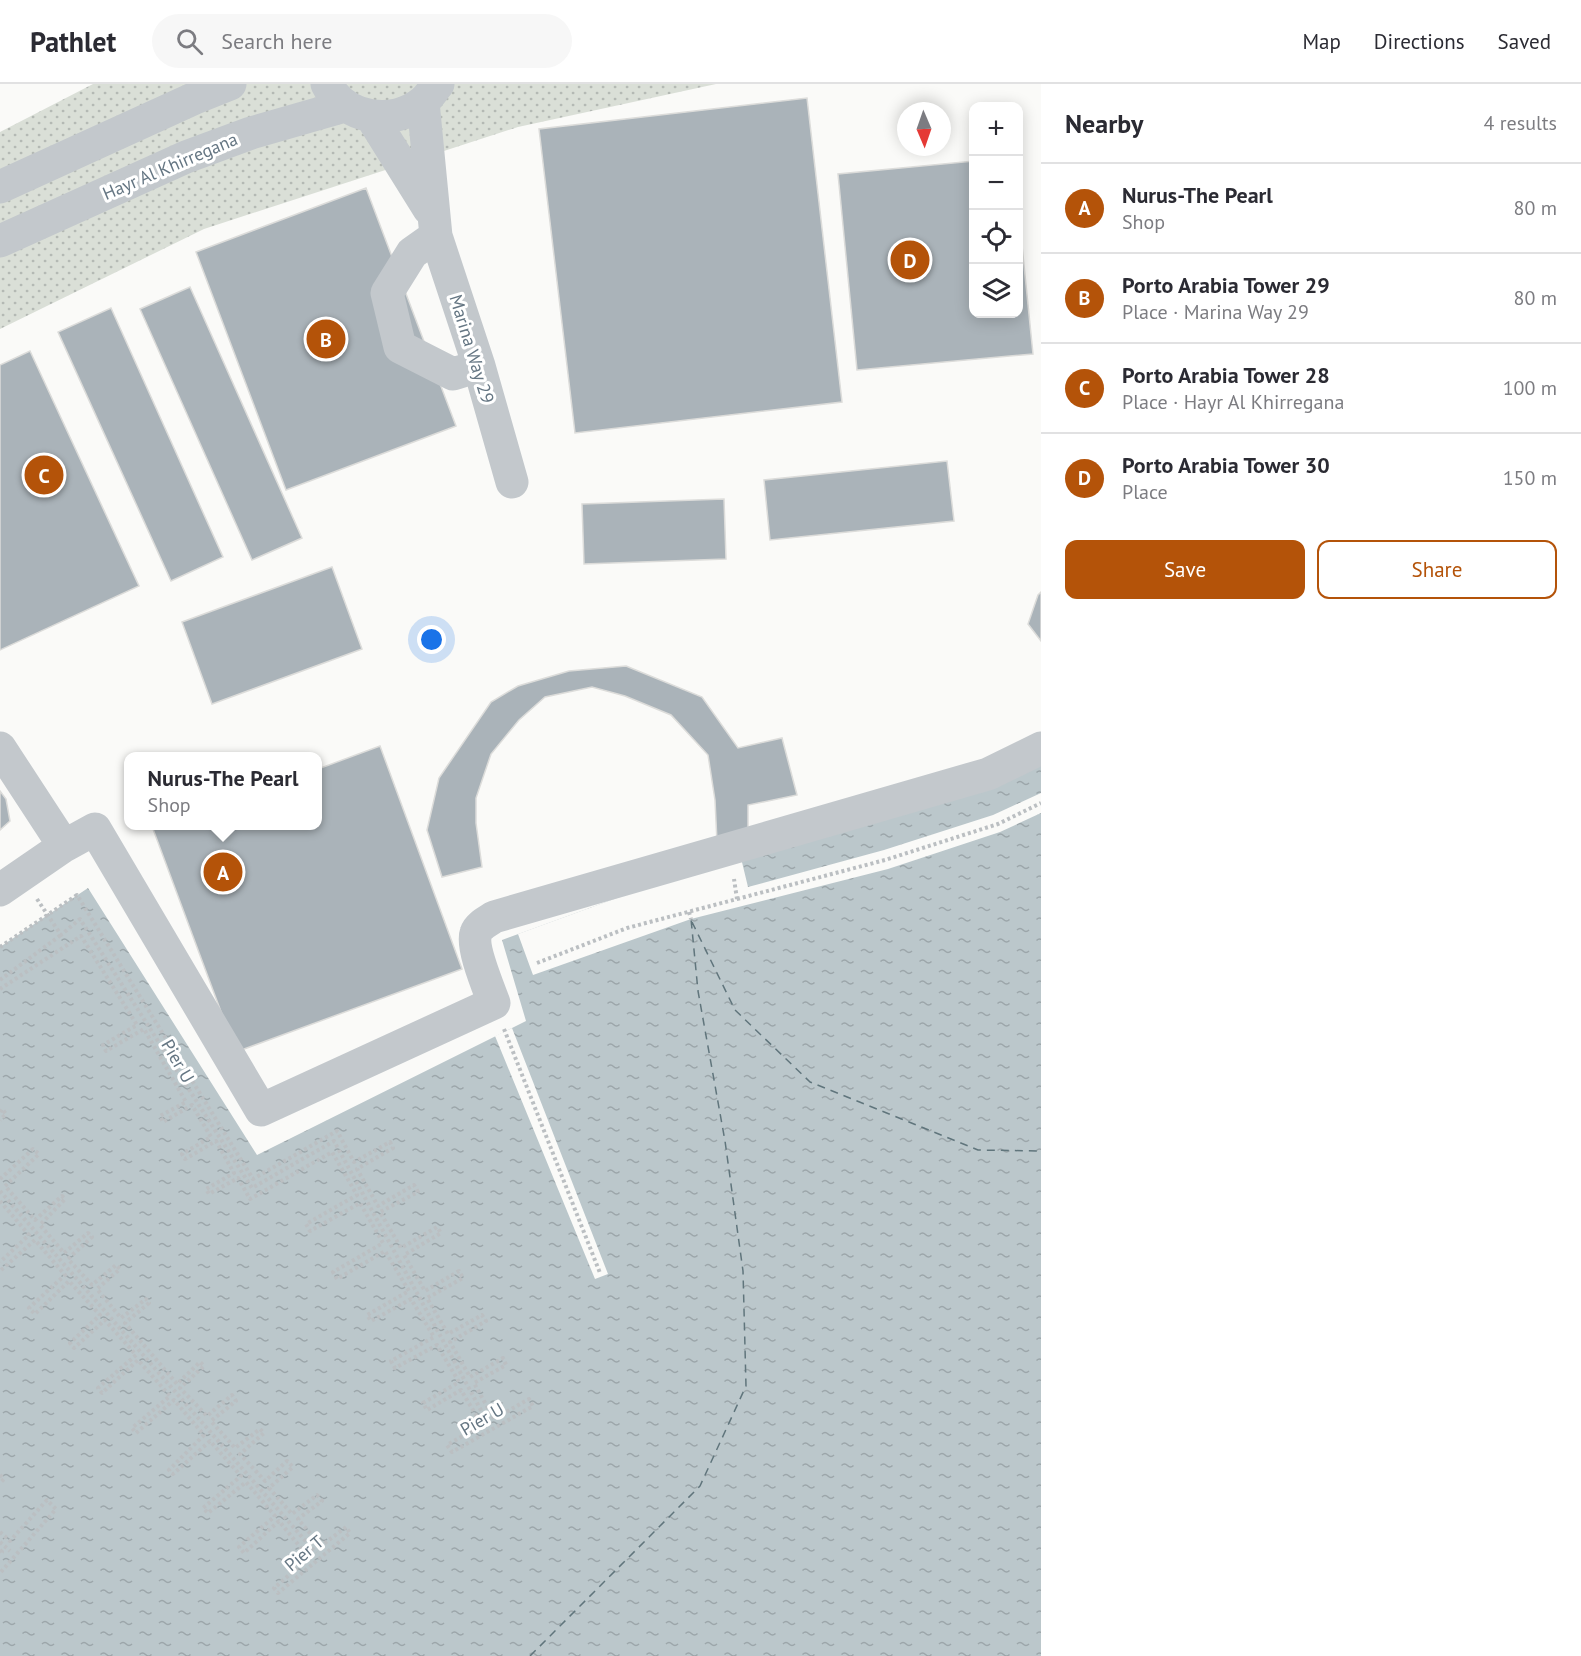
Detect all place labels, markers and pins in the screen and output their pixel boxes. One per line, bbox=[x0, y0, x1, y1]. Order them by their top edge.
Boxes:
pin: D bbox=[890, 238, 930, 282]
pin: B bbox=[306, 316, 346, 362]
pin: C bbox=[24, 452, 63, 498]
pin: A bbox=[204, 850, 242, 894]

